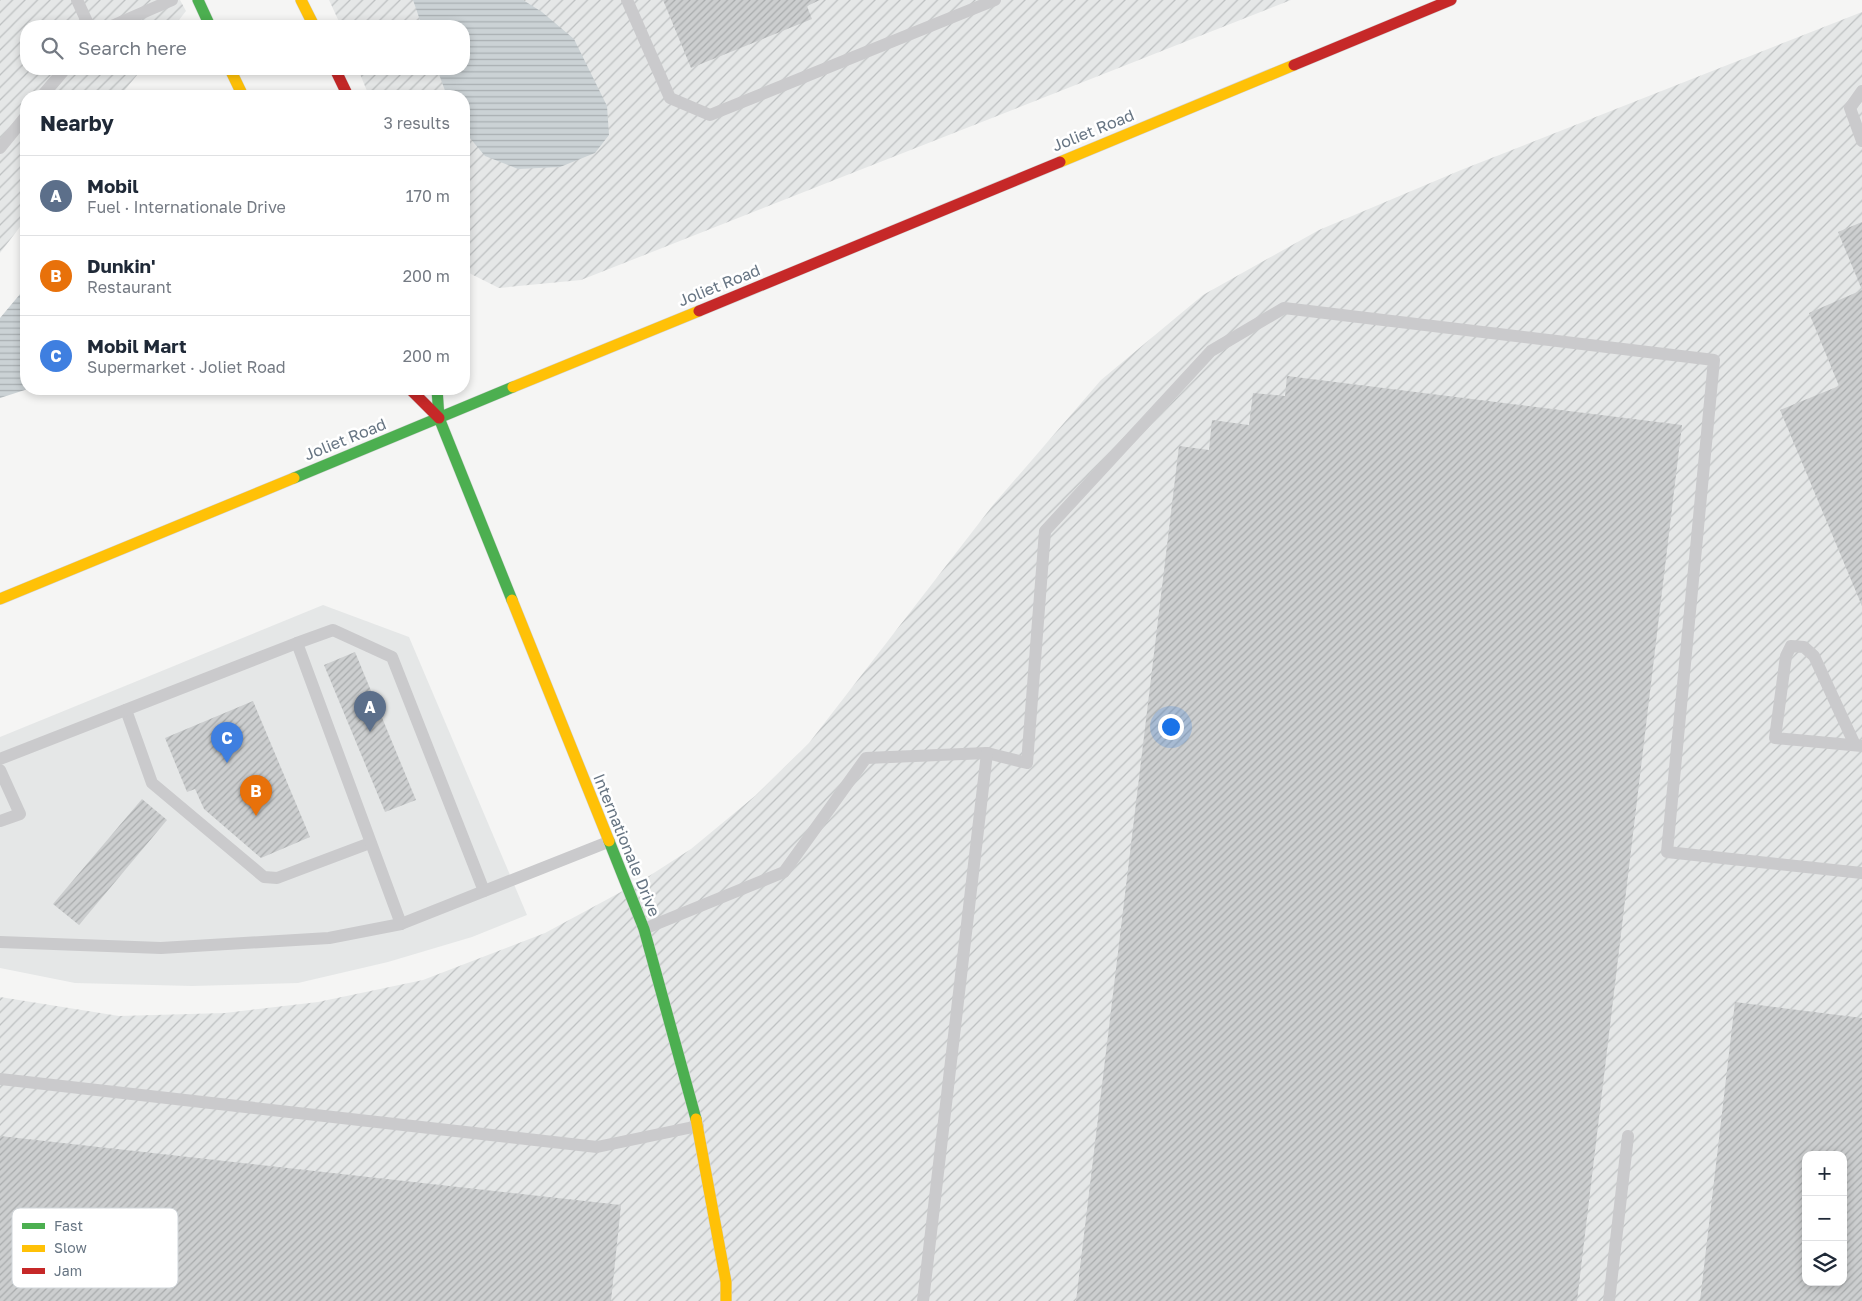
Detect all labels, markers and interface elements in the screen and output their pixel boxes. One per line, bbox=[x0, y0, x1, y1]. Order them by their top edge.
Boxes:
search box bbox=[20, 20, 470, 75]
icon: search bbox=[38, 34, 66, 62]
text: Search here bbox=[78, 36, 187, 59]
street label: Joliet Road bbox=[1049, 104, 1137, 156]
text: Nearby bbox=[40, 110, 114, 136]
text: 3 results bbox=[383, 113, 450, 133]
text: Mobil bbox=[87, 174, 139, 197]
text: A bbox=[50, 186, 62, 206]
text: 170 m bbox=[406, 186, 450, 206]
text: Fuel · Internationale Drive bbox=[87, 197, 286, 217]
text: Dunkin' bbox=[87, 254, 156, 277]
street label: Joliet Road bbox=[675, 259, 763, 311]
text: B bbox=[50, 266, 62, 286]
text: 200 m bbox=[403, 266, 450, 286]
text: Restaurant bbox=[87, 277, 172, 297]
text: Mobil Mart bbox=[87, 334, 187, 357]
text: C bbox=[50, 346, 62, 366]
text: 200 m bbox=[403, 346, 450, 366]
text: Supermarket · Joliet Road bbox=[87, 357, 286, 377]
street label: Joliet Road bbox=[301, 413, 389, 465]
pin: A bbox=[354, 691, 386, 732]
your location bbox=[1158, 714, 1184, 740]
pin: C bbox=[211, 722, 243, 763]
street label: Internationale Drive bbox=[589, 771, 665, 919]
pin: B bbox=[240, 775, 272, 816]
map controls bbox=[1802, 1151, 1847, 1286]
button: + bbox=[1802, 1151, 1847, 1196]
button: − bbox=[1802, 1196, 1847, 1241]
legend bbox=[12, 1208, 178, 1288]
text: Fast bbox=[54, 1217, 83, 1234]
text: Slow bbox=[54, 1239, 87, 1256]
button: layers bbox=[1802, 1241, 1847, 1286]
text: Jam bbox=[54, 1262, 82, 1279]

